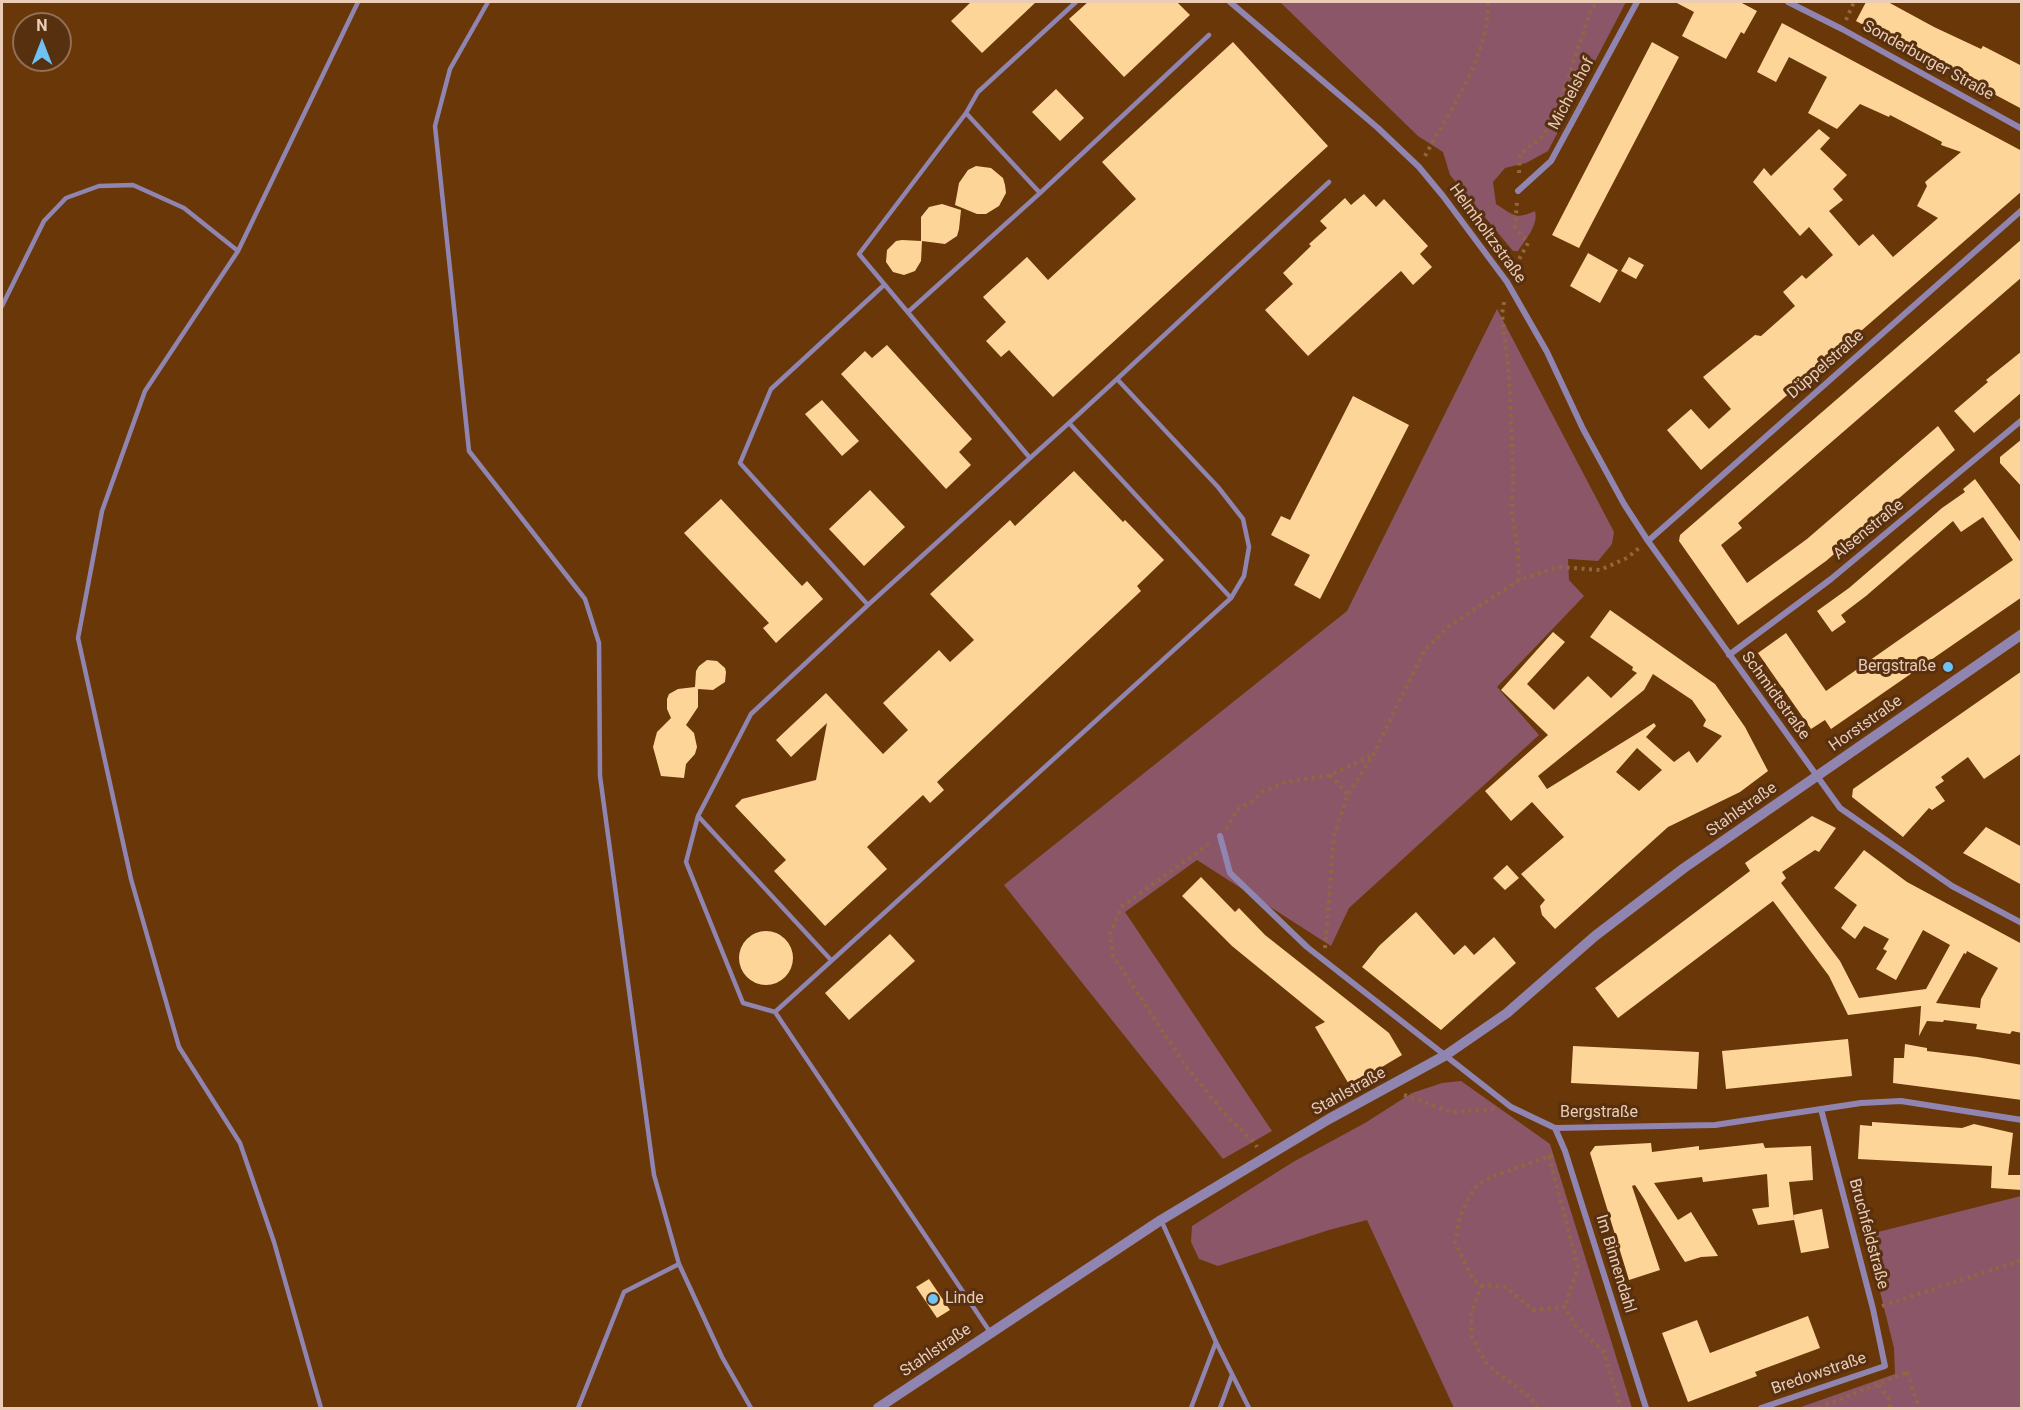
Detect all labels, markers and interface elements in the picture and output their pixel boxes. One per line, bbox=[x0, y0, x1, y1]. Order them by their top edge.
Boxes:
north arrow bbox=[12, 12, 72, 72]
text: N bbox=[36, 16, 48, 35]
street label: Sonderburger Straße bbox=[1859, 17, 1997, 105]
street label: Michelshof bbox=[1545, 55, 1599, 133]
street label: Helmholtzstraße bbox=[1445, 181, 1529, 287]
street label: Düppelstraße bbox=[1784, 327, 1868, 403]
street label: Alsenstraße bbox=[1830, 496, 1908, 564]
street label: Schmidtstraße bbox=[1737, 648, 1813, 744]
place label: Bergstraße bbox=[1858, 657, 1936, 677]
marker: Bergstraße bbox=[1941, 660, 1955, 674]
street label: Horststraße bbox=[1826, 692, 1906, 756]
street label: Stahlstraße bbox=[1703, 779, 1781, 841]
street label: Stahlstraße bbox=[1309, 1064, 1389, 1120]
street label: Bergstraße bbox=[1560, 1103, 1638, 1123]
street label: Bruchfeldstraße bbox=[1844, 1177, 1892, 1291]
street label: Im Binnendahl bbox=[1591, 1213, 1639, 1315]
place label: Linde bbox=[945, 1289, 984, 1309]
marker: Linde bbox=[926, 1292, 940, 1306]
street label: Stahlstraße bbox=[897, 1320, 975, 1382]
street label: Bredowstraße bbox=[1769, 1349, 1869, 1399]

